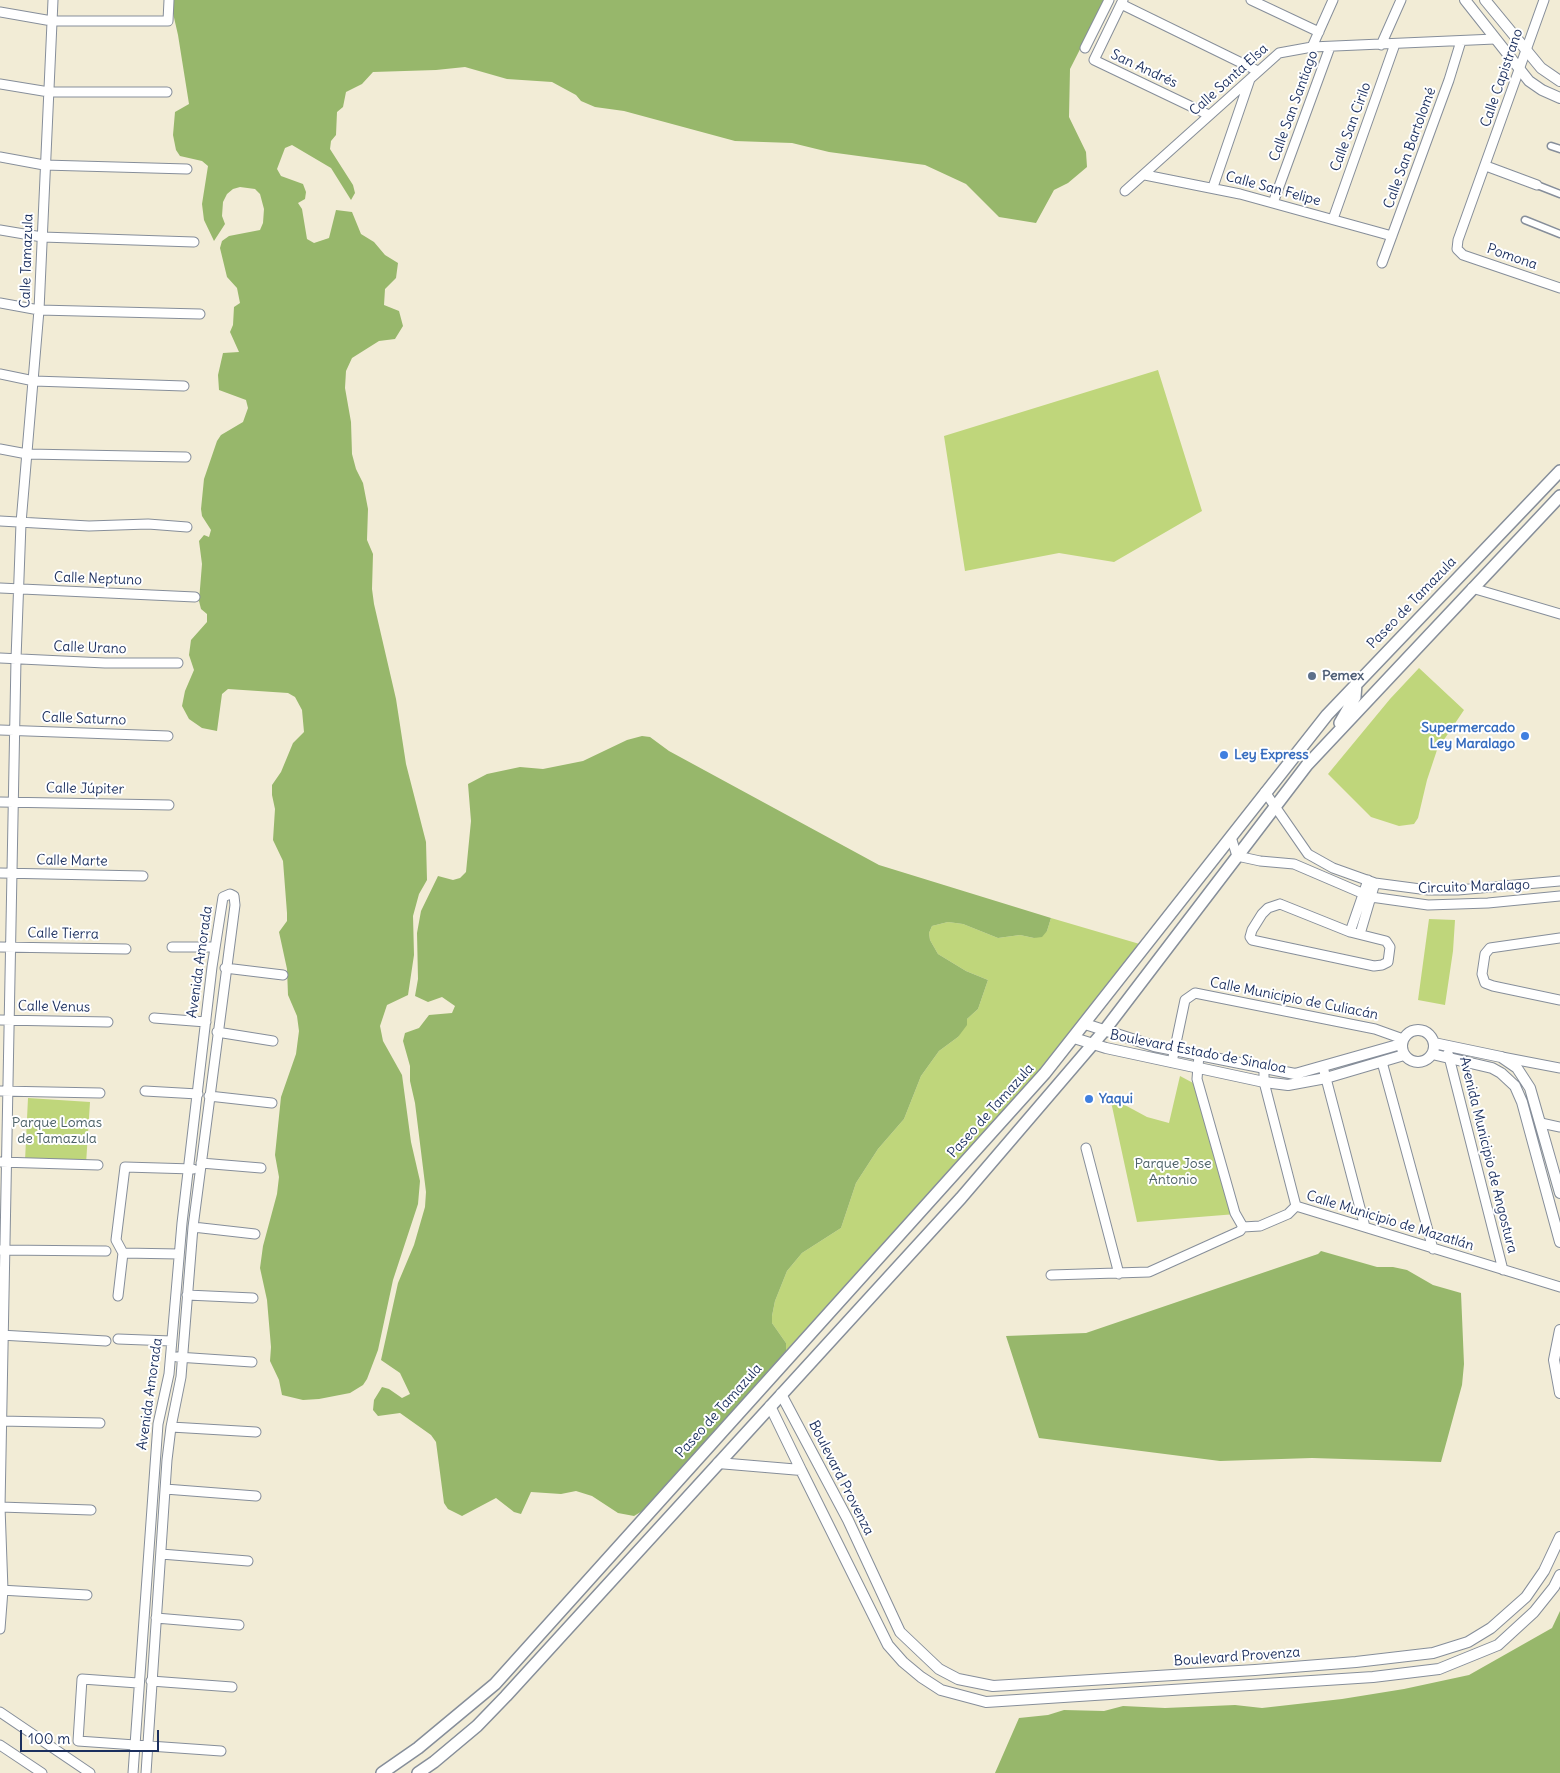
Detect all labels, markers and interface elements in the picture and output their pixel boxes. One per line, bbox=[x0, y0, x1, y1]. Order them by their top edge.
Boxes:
street label: Calle Capistrano bbox=[1477, 27, 1527, 129]
street label: Calle Santa Elsa bbox=[1186, 40, 1272, 120]
street label: San Andrés bbox=[1108, 46, 1180, 92]
street label: Calle San Santiago bbox=[1266, 48, 1322, 164]
street label: Calle San Cirilo bbox=[1327, 80, 1375, 174]
street label: Calle San Bartolomé bbox=[1380, 85, 1440, 211]
street label: Calle San Felipe bbox=[1224, 168, 1322, 210]
street label: Calle Tamazula bbox=[17, 213, 37, 309]
street label: Pomona bbox=[1485, 241, 1539, 273]
street label: Paseo de Tamazula bbox=[1364, 554, 1460, 652]
street label: Calle Neptuno bbox=[54, 569, 142, 589]
street label: Calle Urano bbox=[53, 638, 127, 658]
place label: Pemex bbox=[1322, 668, 1364, 684]
marker: Pemex bbox=[1306, 670, 1318, 682]
street label: Calle Saturno bbox=[41, 709, 127, 729]
place label: Supermercado Ley Maralago bbox=[1421, 720, 1515, 752]
marker: Supermercado Ley Maralago bbox=[1519, 730, 1531, 742]
place label: Ley Express bbox=[1234, 747, 1309, 763]
marker: Ley Express bbox=[1218, 749, 1230, 761]
street label: Calle Júpiter bbox=[46, 780, 124, 798]
street label: Calle Marte bbox=[36, 852, 108, 870]
street label: Circuito Maralago bbox=[1418, 877, 1530, 897]
street label: Avenida Amorada bbox=[184, 905, 216, 1019]
street label: Calle Tierra bbox=[27, 925, 99, 943]
street label: Calle Municipio de Culiacán bbox=[1208, 974, 1380, 1024]
street label: Calle Venus bbox=[18, 998, 90, 1016]
street label: Boulevard Estado de Sinaloa bbox=[1108, 1027, 1288, 1077]
street label: Avenida Municipio de Angostura bbox=[1455, 1055, 1521, 1255]
street label: Paseo de Tamazula bbox=[944, 1060, 1038, 1162]
place label: Yaqui bbox=[1099, 1091, 1133, 1107]
marker: Yaqui bbox=[1083, 1093, 1095, 1105]
park label: Parque Lomas de Tamazula bbox=[12, 1115, 102, 1148]
park label: Parque Jose Antonio bbox=[1134, 1156, 1212, 1188]
street label: Calle Municipio de Mazatlán bbox=[1304, 1187, 1476, 1255]
street label: Avenida Amorada bbox=[134, 1337, 166, 1451]
street label: Paseo de Tamazula bbox=[672, 1360, 766, 1462]
street label: Boulevard Provenza bbox=[805, 1418, 877, 1538]
street label: Boulevard Provenza bbox=[1173, 1644, 1301, 1670]
scale bar bbox=[22, 1720, 161, 1752]
text: 100 m bbox=[28, 1729, 70, 1748]

